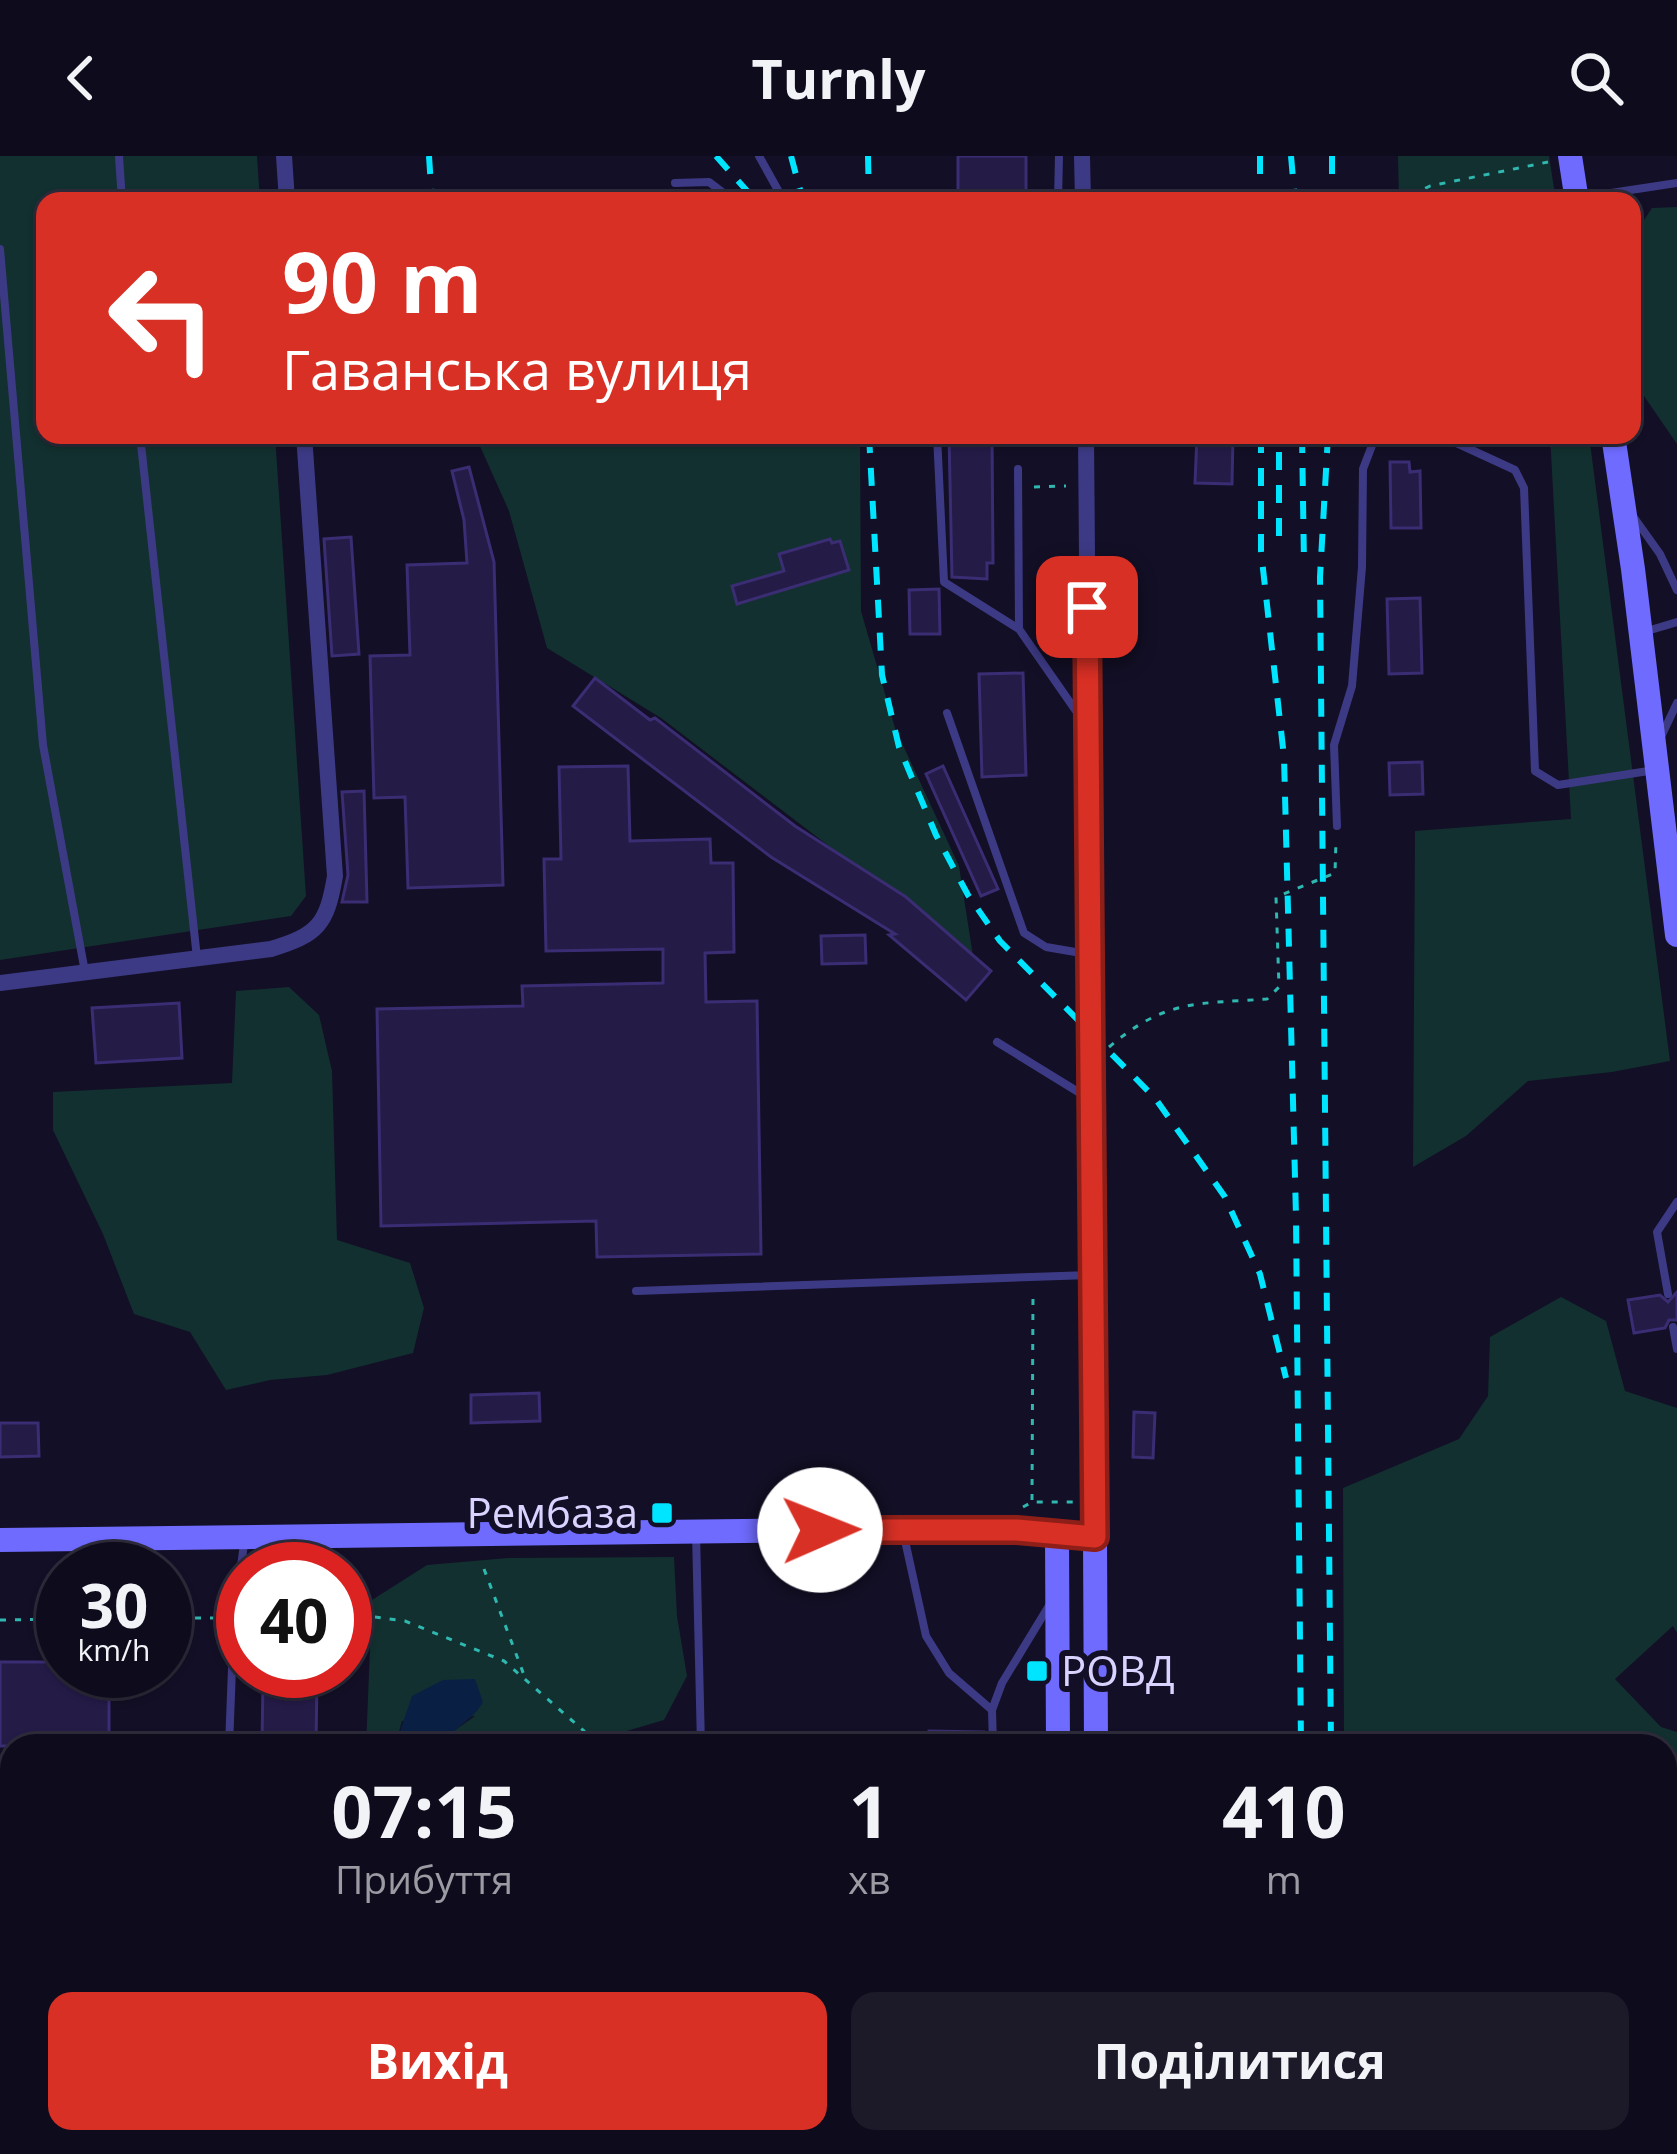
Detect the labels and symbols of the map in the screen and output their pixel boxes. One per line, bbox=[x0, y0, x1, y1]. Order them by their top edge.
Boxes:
pin bbox=[1036, 556, 1138, 658]
position arrow bbox=[757, 1467, 883, 1593]
place label: Рембаза bbox=[466, 1483, 638, 1540]
marker: Рембаза bbox=[649, 1500, 675, 1526]
speed limit sign: 40 bbox=[216, 1542, 372, 1698]
place label: РОВД bbox=[1061, 1641, 1175, 1698]
marker: РОВД bbox=[1024, 1658, 1050, 1684]

